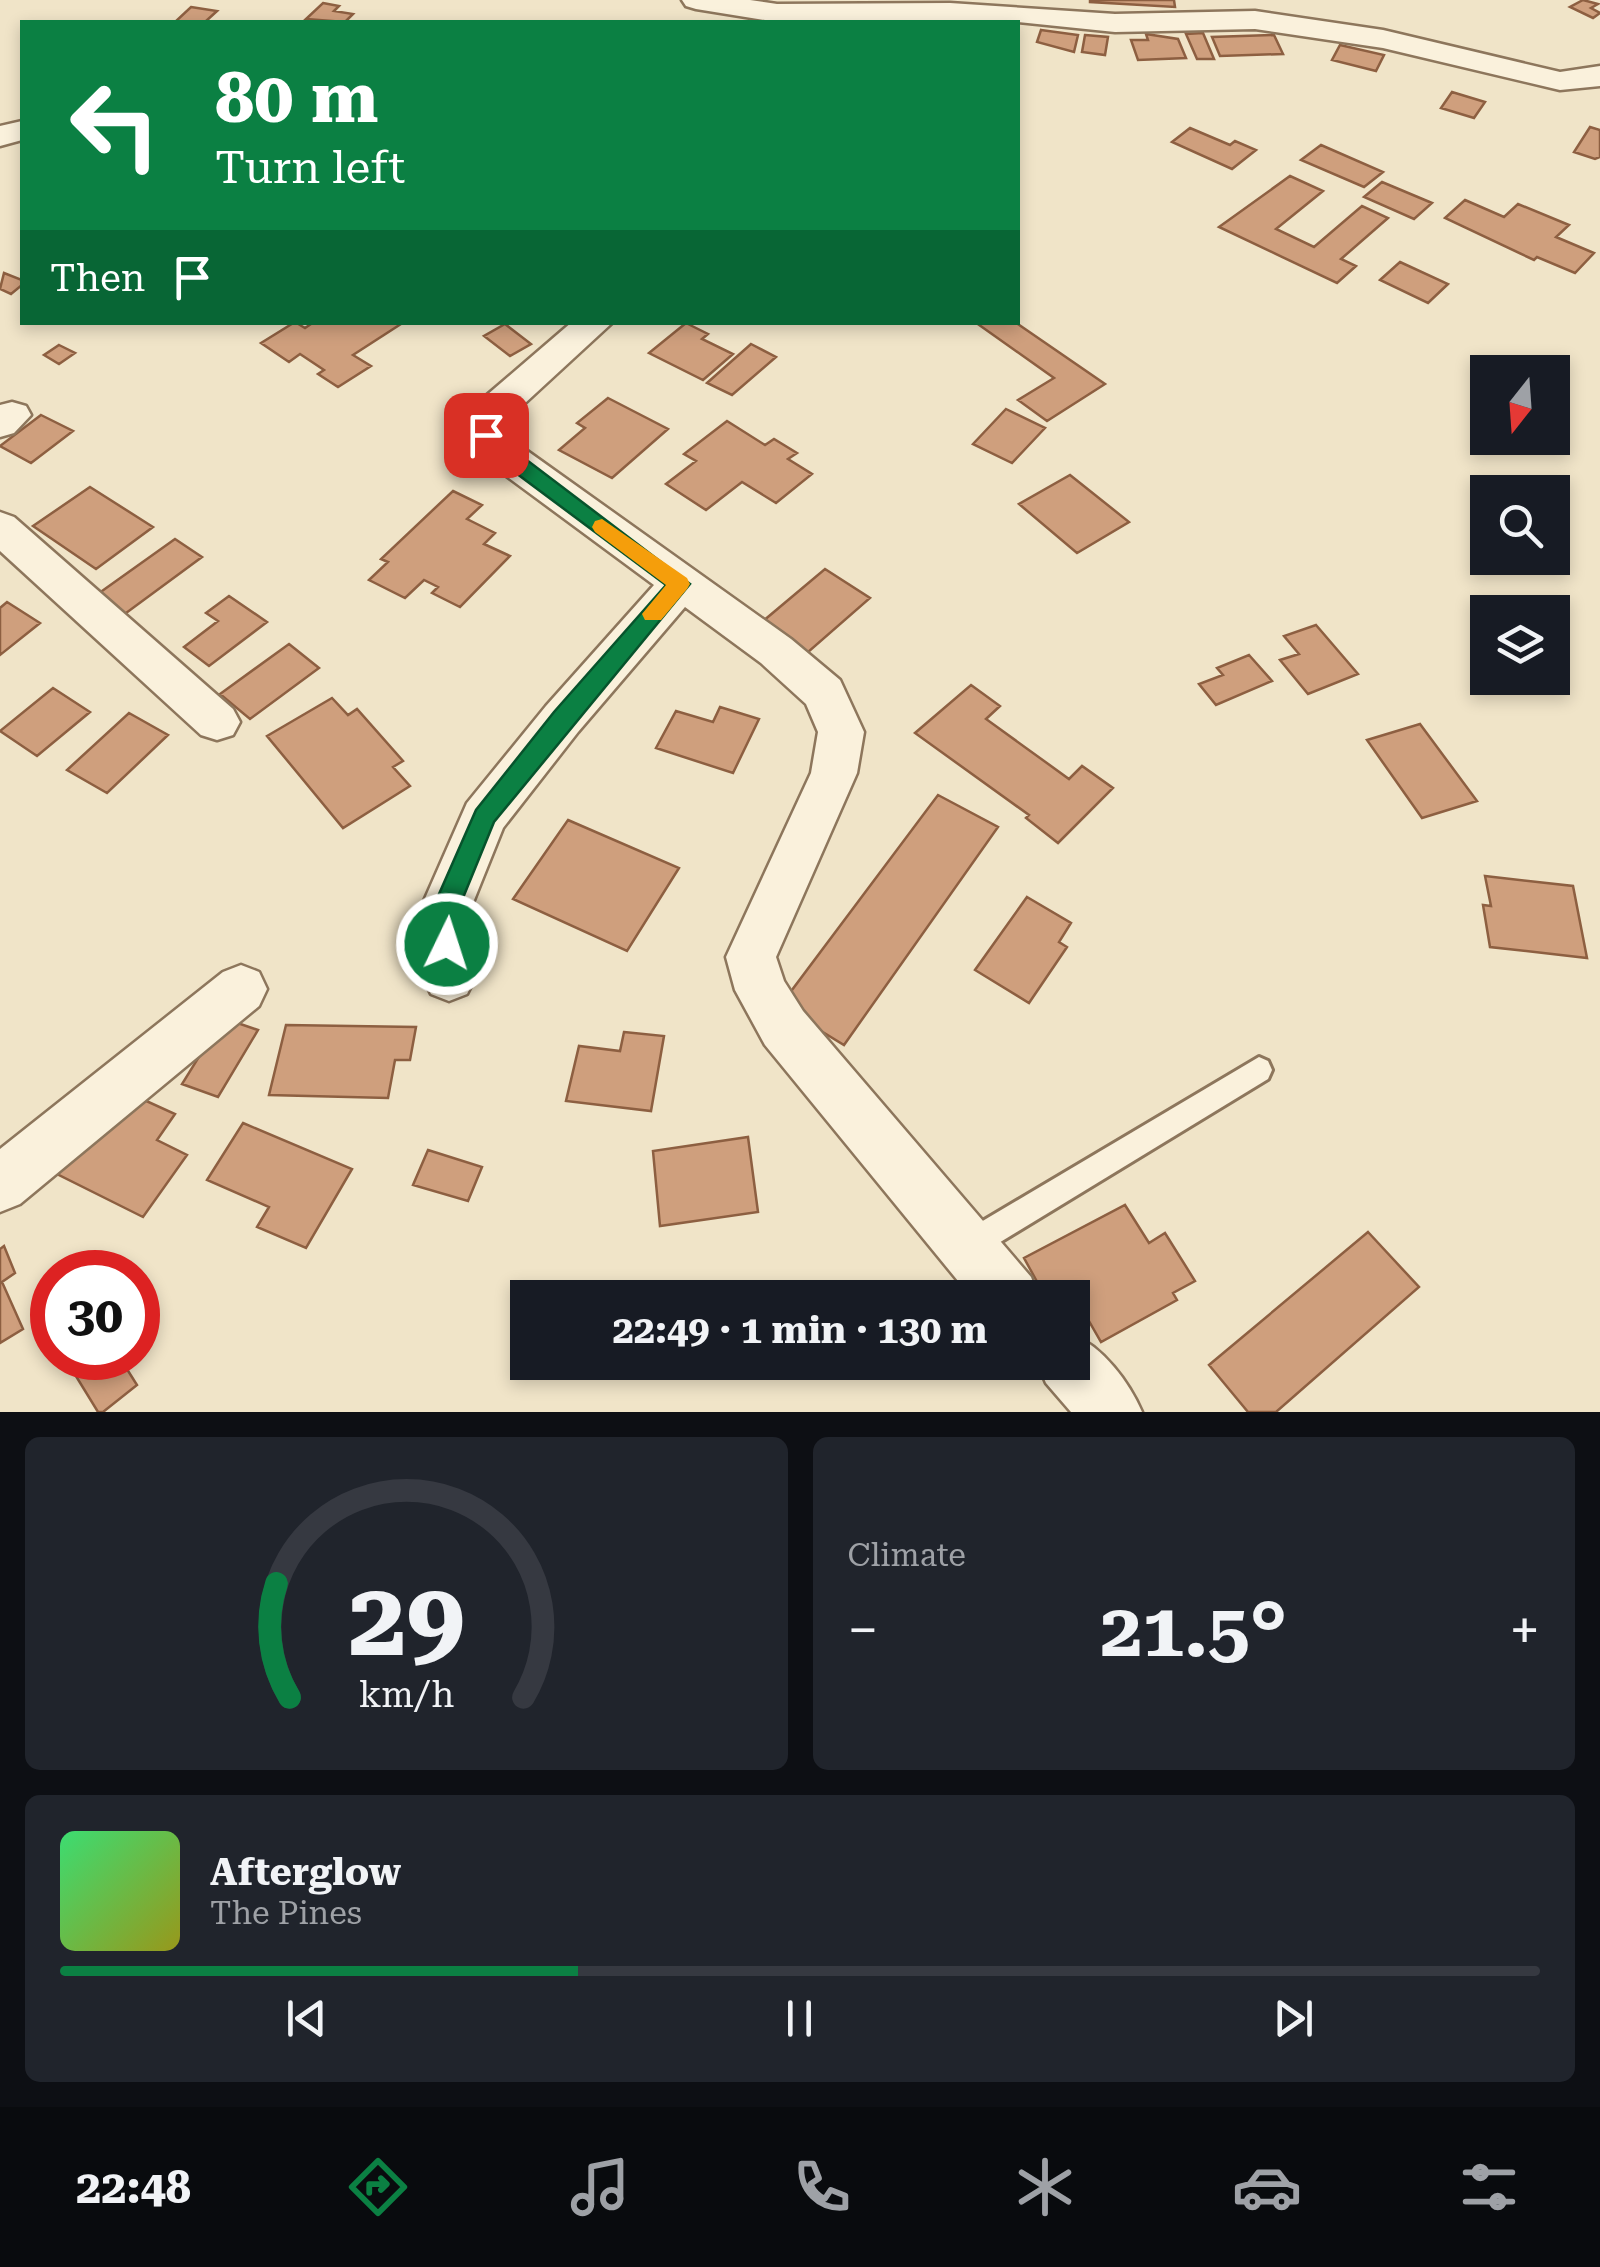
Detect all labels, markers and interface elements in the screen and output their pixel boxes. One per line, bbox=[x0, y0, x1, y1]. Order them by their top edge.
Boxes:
text: 80 m bbox=[215, 57, 379, 139]
icon: left bbox=[50, 60, 180, 190]
text: Turn left bbox=[215, 141, 405, 194]
icon: arrive bbox=[165, 250, 220, 305]
text: Then bbox=[50, 256, 145, 300]
north arrow bbox=[1470, 355, 1570, 455]
map controls bbox=[1470, 355, 1570, 695]
pin bbox=[444, 393, 529, 478]
icon: arrive bbox=[459, 408, 514, 463]
button: search bbox=[1470, 475, 1570, 575]
button: layers bbox=[1470, 595, 1570, 695]
position arrow bbox=[395, 892, 499, 996]
speed limit sign: 30 bbox=[30, 1250, 160, 1380]
text: 22:49 · 1 min · 130 m bbox=[613, 1308, 987, 1352]
text: Climate bbox=[848, 1536, 966, 1574]
text: 29 bbox=[348, 1559, 464, 1680]
text: 21.5° bbox=[1100, 1586, 1287, 1674]
text: − bbox=[848, 1598, 878, 1662]
text: + bbox=[1509, 1598, 1540, 1662]
text: km/h bbox=[358, 1674, 454, 1716]
text: Afterglow bbox=[210, 1850, 401, 1894]
text: The Pines bbox=[210, 1894, 362, 1932]
icon: previous bbox=[279, 1991, 334, 2046]
icon: pause bbox=[772, 1991, 827, 2046]
icon: next bbox=[1266, 1991, 1321, 2046]
icon: directions bbox=[343, 2152, 413, 2222]
icon: music bbox=[565, 2152, 635, 2222]
icon: phone bbox=[787, 2152, 857, 2222]
icon: climate bbox=[1010, 2152, 1080, 2222]
icon: car bbox=[1232, 2152, 1302, 2222]
icon: filters bbox=[1454, 2152, 1524, 2222]
text: 22:48 bbox=[76, 2161, 191, 2214]

